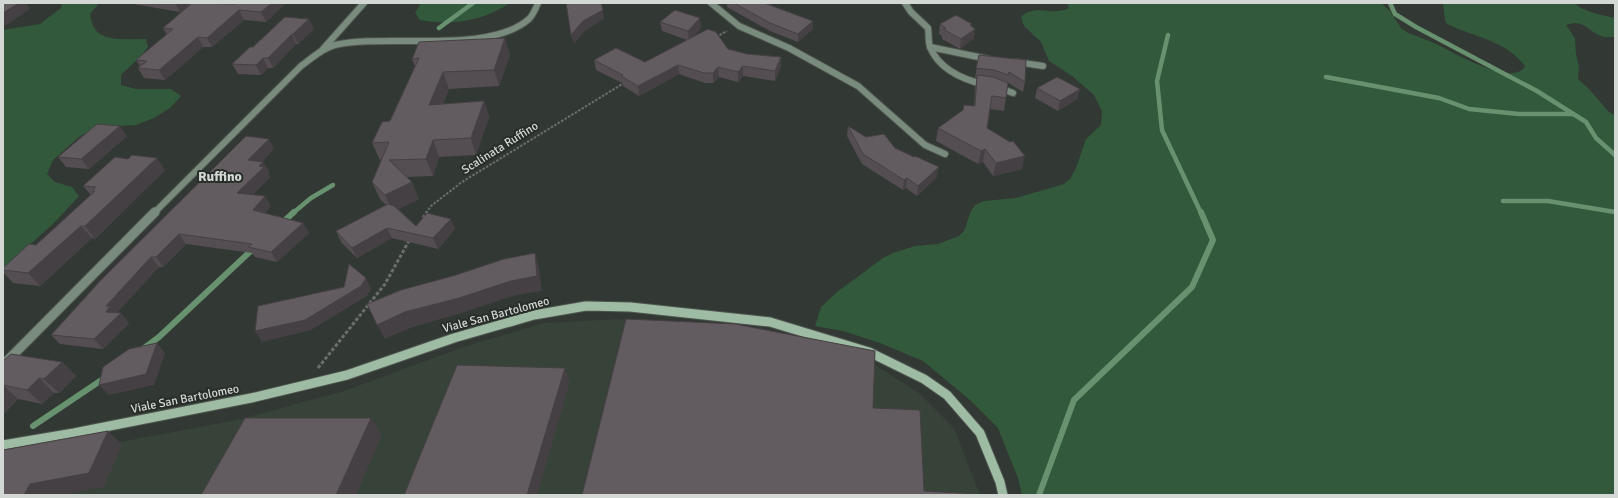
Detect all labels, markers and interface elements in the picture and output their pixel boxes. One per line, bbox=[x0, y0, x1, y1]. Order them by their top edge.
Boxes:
street label: Scalinata Ruffino bbox=[459, 118, 541, 178]
district label: Ruffino bbox=[198, 168, 242, 185]
street label: Viale San Bartolomeo bbox=[441, 294, 551, 336]
street label: Viale San Bartolomeo bbox=[130, 381, 240, 417]

